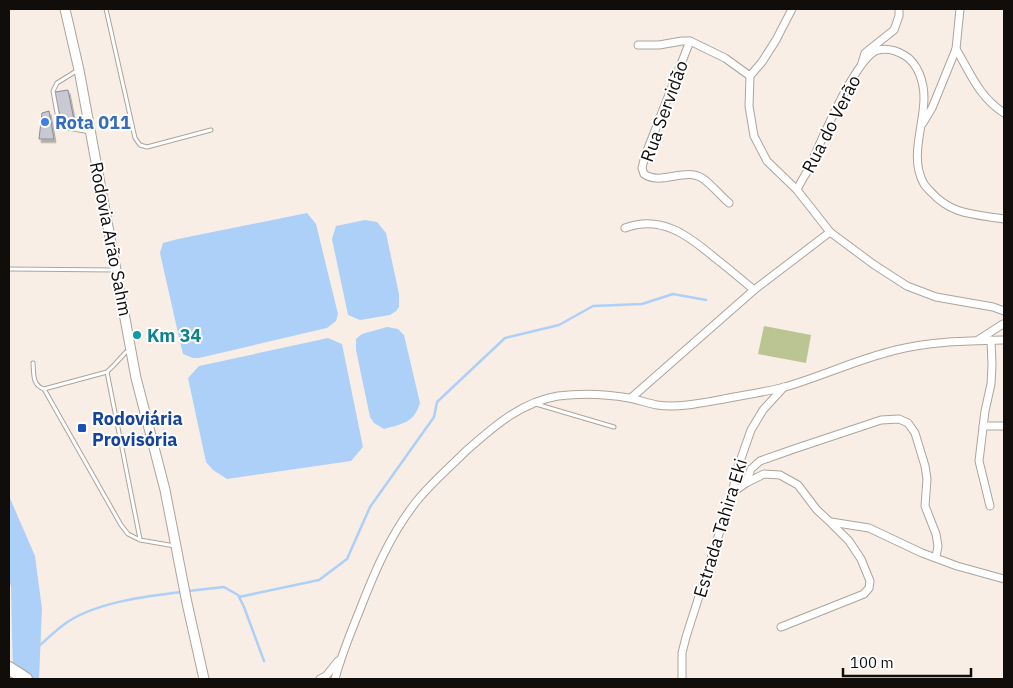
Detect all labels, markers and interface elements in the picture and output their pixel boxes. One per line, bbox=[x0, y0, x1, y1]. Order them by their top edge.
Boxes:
street label: Rua Servidão bbox=[635, 57, 693, 165]
street label: Rua do Verão bbox=[796, 71, 866, 177]
place label: Rota 011 bbox=[55, 111, 131, 134]
marker: Rota 011 bbox=[39, 116, 51, 128]
street label: Rodovia Arão Sahm bbox=[85, 160, 137, 318]
place label: Km 34 bbox=[147, 324, 201, 347]
marker: Km 34 bbox=[131, 329, 143, 341]
place label: Rodoviária Provisória bbox=[92, 407, 183, 451]
marker: Rodoviária Provisória bbox=[76, 422, 88, 434]
street label: Estrada Tahira Eki bbox=[688, 456, 752, 600]
scale bar bbox=[843, 646, 970, 678]
text: 100 m bbox=[850, 653, 894, 672]

